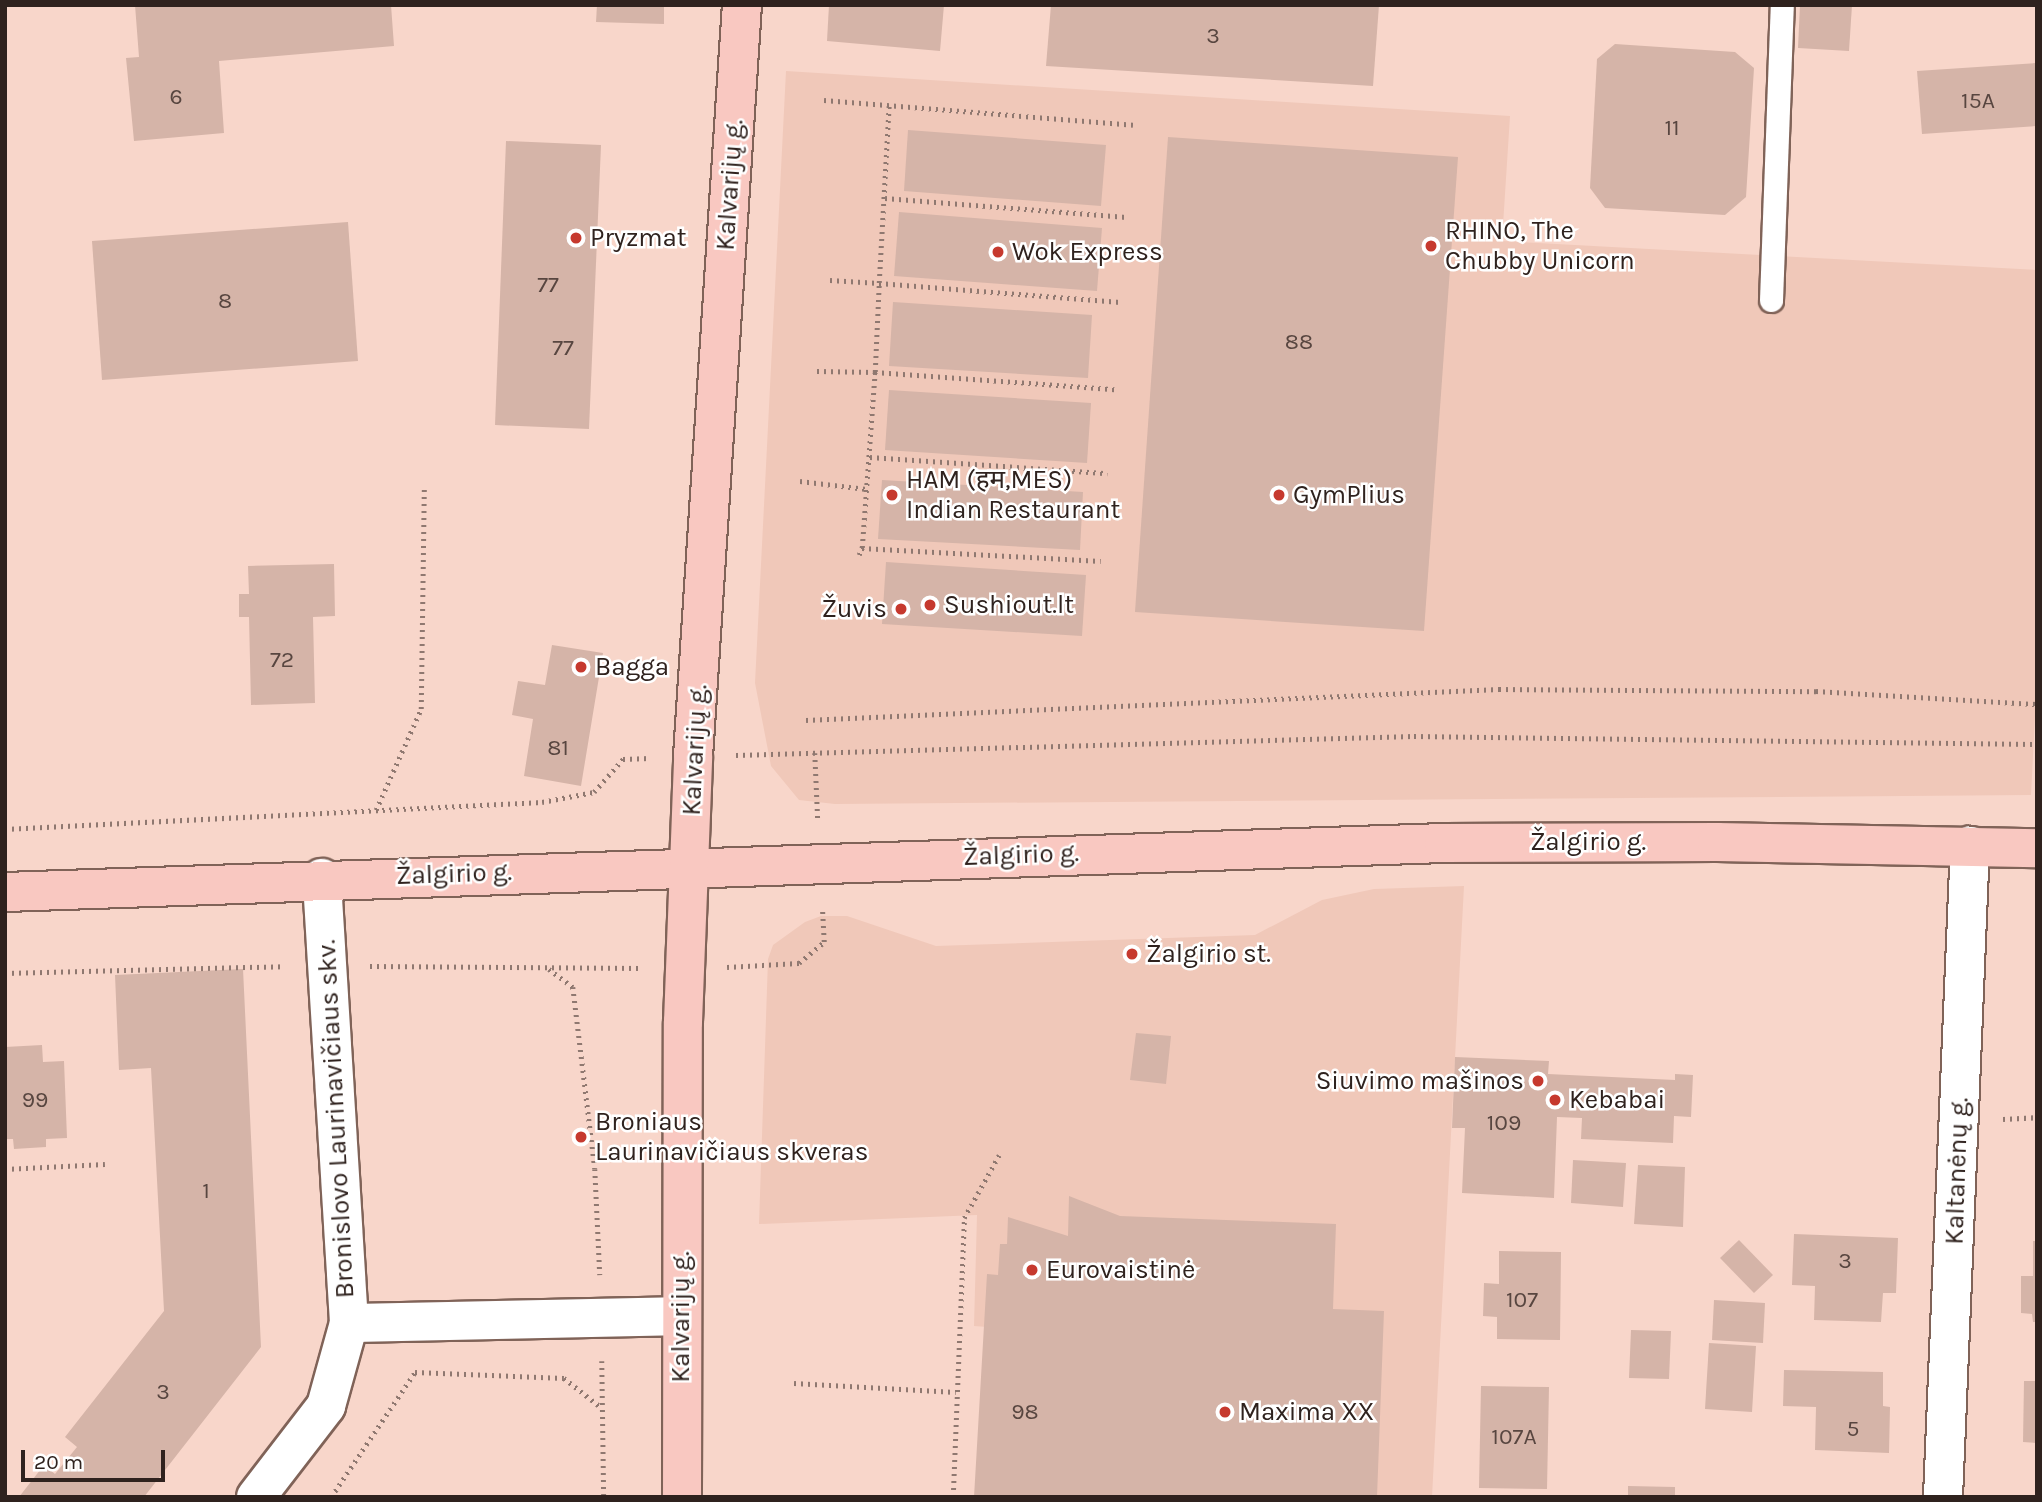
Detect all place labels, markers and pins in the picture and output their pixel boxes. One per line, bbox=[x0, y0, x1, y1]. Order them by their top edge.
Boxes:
place label: RHINO, The Chubby Unicorn bbox=[1445, 215, 1635, 276]
place label: Pryzmat bbox=[590, 222, 687, 254]
marker: Pryzmat bbox=[568, 230, 584, 246]
place label: Wok Express bbox=[1012, 236, 1163, 268]
marker: RHINO, The Chubby Unicorn bbox=[1423, 238, 1439, 254]
marker: Wok Express bbox=[990, 244, 1006, 260]
place label: HAM (हम,MES) Indian Restaurant bbox=[906, 464, 1120, 526]
place label: GymPlius bbox=[1293, 479, 1405, 511]
marker: HAM (हम,MES) Indian Restaurant bbox=[884, 487, 900, 503]
marker: GymPlius bbox=[1271, 487, 1287, 503]
place label: Sushiout.lt bbox=[944, 589, 1074, 621]
place label: Žuvis bbox=[821, 593, 887, 625]
marker: Sushiout.lt bbox=[922, 597, 938, 613]
marker: Žuvis bbox=[893, 601, 909, 617]
place label: Bagga bbox=[595, 651, 669, 683]
marker: Bagga bbox=[573, 659, 589, 675]
place label: Žalgirio st. bbox=[1146, 938, 1271, 970]
marker: Žalgirio st. bbox=[1124, 946, 1140, 962]
place label: Siuvimo mašinos bbox=[1316, 1065, 1524, 1097]
marker: Siuvimo mašinos bbox=[1530, 1073, 1546, 1089]
place label: Kebabai bbox=[1569, 1084, 1665, 1116]
marker: Kebabai bbox=[1547, 1092, 1563, 1108]
place label: Broniaus Laurinavičiaus skveras bbox=[595, 1106, 868, 1168]
marker: Broniaus Laurinavičiaus skveras bbox=[573, 1129, 589, 1145]
place label: Eurovaistinė bbox=[1046, 1254, 1195, 1286]
marker: Eurovaistinė bbox=[1024, 1262, 1040, 1278]
place label: Maxima XX bbox=[1239, 1396, 1375, 1428]
marker: Maxima XX bbox=[1217, 1404, 1233, 1420]

